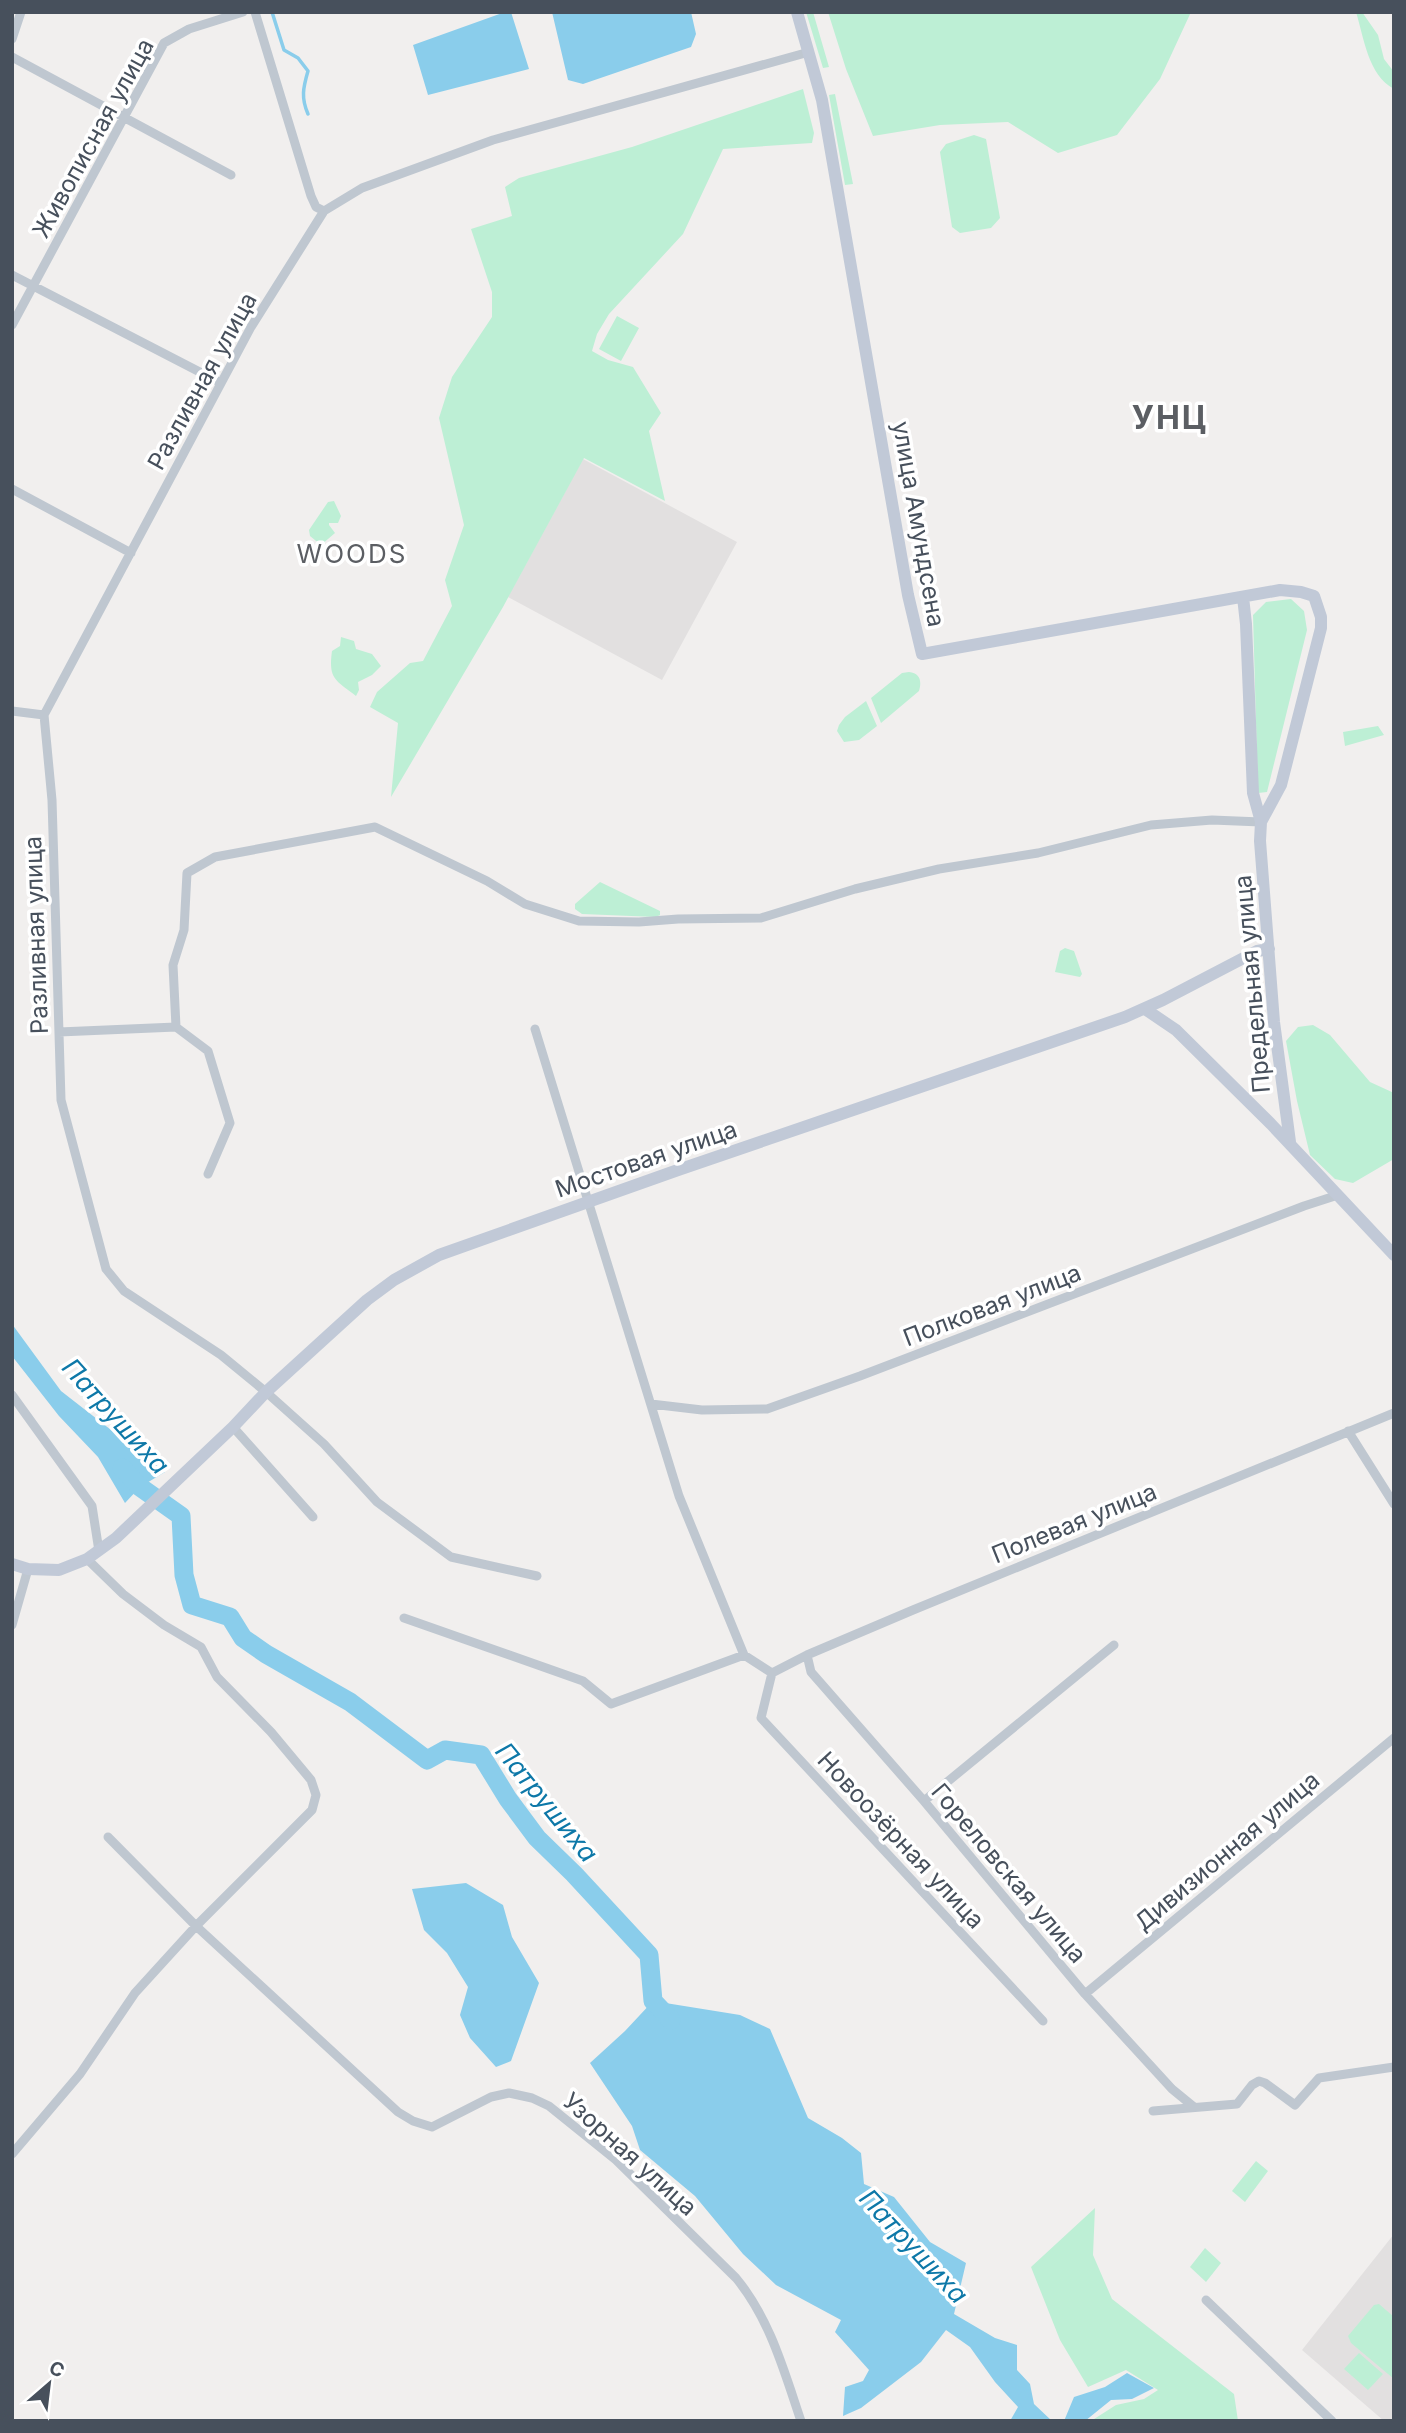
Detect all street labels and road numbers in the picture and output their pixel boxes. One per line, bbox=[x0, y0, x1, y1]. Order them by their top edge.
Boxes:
street label: Живописная улица bbox=[26, 33, 160, 243]
street label: Разливная улица bbox=[141, 287, 263, 475]
street label: улица Амундсена bbox=[887, 419, 951, 629]
street label: Разливная улица bbox=[18, 835, 54, 1035]
street label: Предельная улица bbox=[1228, 874, 1276, 1094]
street label: Мостовая улица bbox=[551, 1114, 741, 1204]
street label: Полковая улица bbox=[899, 1258, 1085, 1352]
street label: Полевая улица bbox=[987, 1477, 1161, 1569]
street label: Новоозёрная улица bbox=[812, 1746, 990, 1934]
street label: Дивизионная улица bbox=[1129, 1765, 1325, 1937]
street label: Гореловская улица bbox=[925, 1777, 1093, 1969]
street label: Узорная улица bbox=[557, 2086, 703, 2222]

